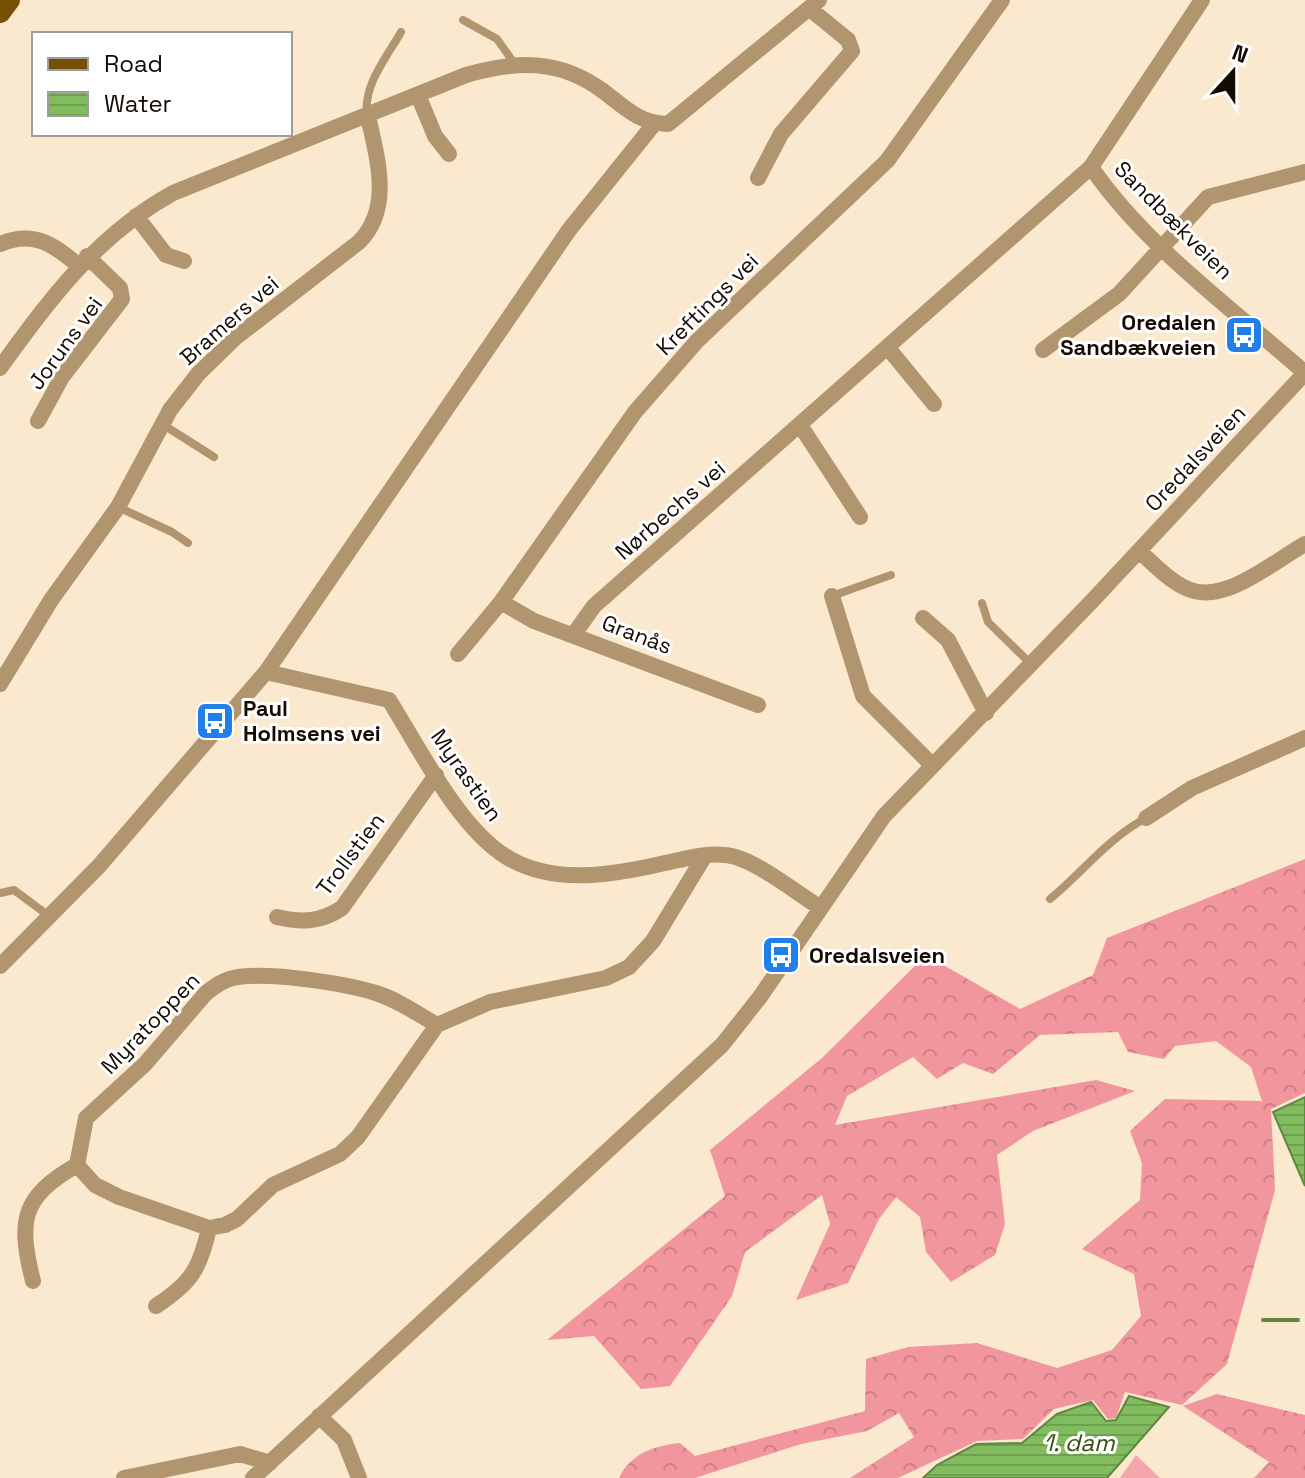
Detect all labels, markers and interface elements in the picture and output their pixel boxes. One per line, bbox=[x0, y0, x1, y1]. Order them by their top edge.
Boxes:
legend bbox=[32, 32, 292, 136]
north arrow bbox=[1193, 32, 1273, 112]
text: N bbox=[1228, 38, 1252, 69]
text: Road bbox=[104, 48, 163, 79]
text: Water bbox=[104, 88, 172, 119]
street label: Sandbækveien bbox=[1109, 155, 1239, 285]
street label: Kreftings vei bbox=[650, 247, 764, 361]
street label: Bramers vei bbox=[174, 269, 284, 371]
street label: Joruns vei bbox=[22, 291, 108, 395]
place label: Oredalen Sandbækveien bbox=[1060, 308, 1216, 361]
bus stop icon: Oredalen Sandbækveien bbox=[1223, 314, 1265, 356]
street label: Oredalsveien bbox=[1139, 399, 1251, 517]
street label: Nørbechs vei bbox=[609, 454, 731, 566]
street label: Granås bbox=[598, 608, 676, 660]
place label: Paul Holmsens vei bbox=[243, 694, 381, 747]
bus stop icon: Paul Holmsens vei bbox=[194, 700, 236, 742]
street label: Myrastien bbox=[425, 723, 509, 827]
street label: Trollstien bbox=[310, 807, 390, 901]
bus stop icon: Oredalsveien bbox=[760, 934, 802, 976]
place label: Oredalsveien bbox=[809, 941, 945, 969]
street label: Myratoppen bbox=[95, 966, 205, 1080]
water label: 1. dam bbox=[1043, 1427, 1116, 1458]

